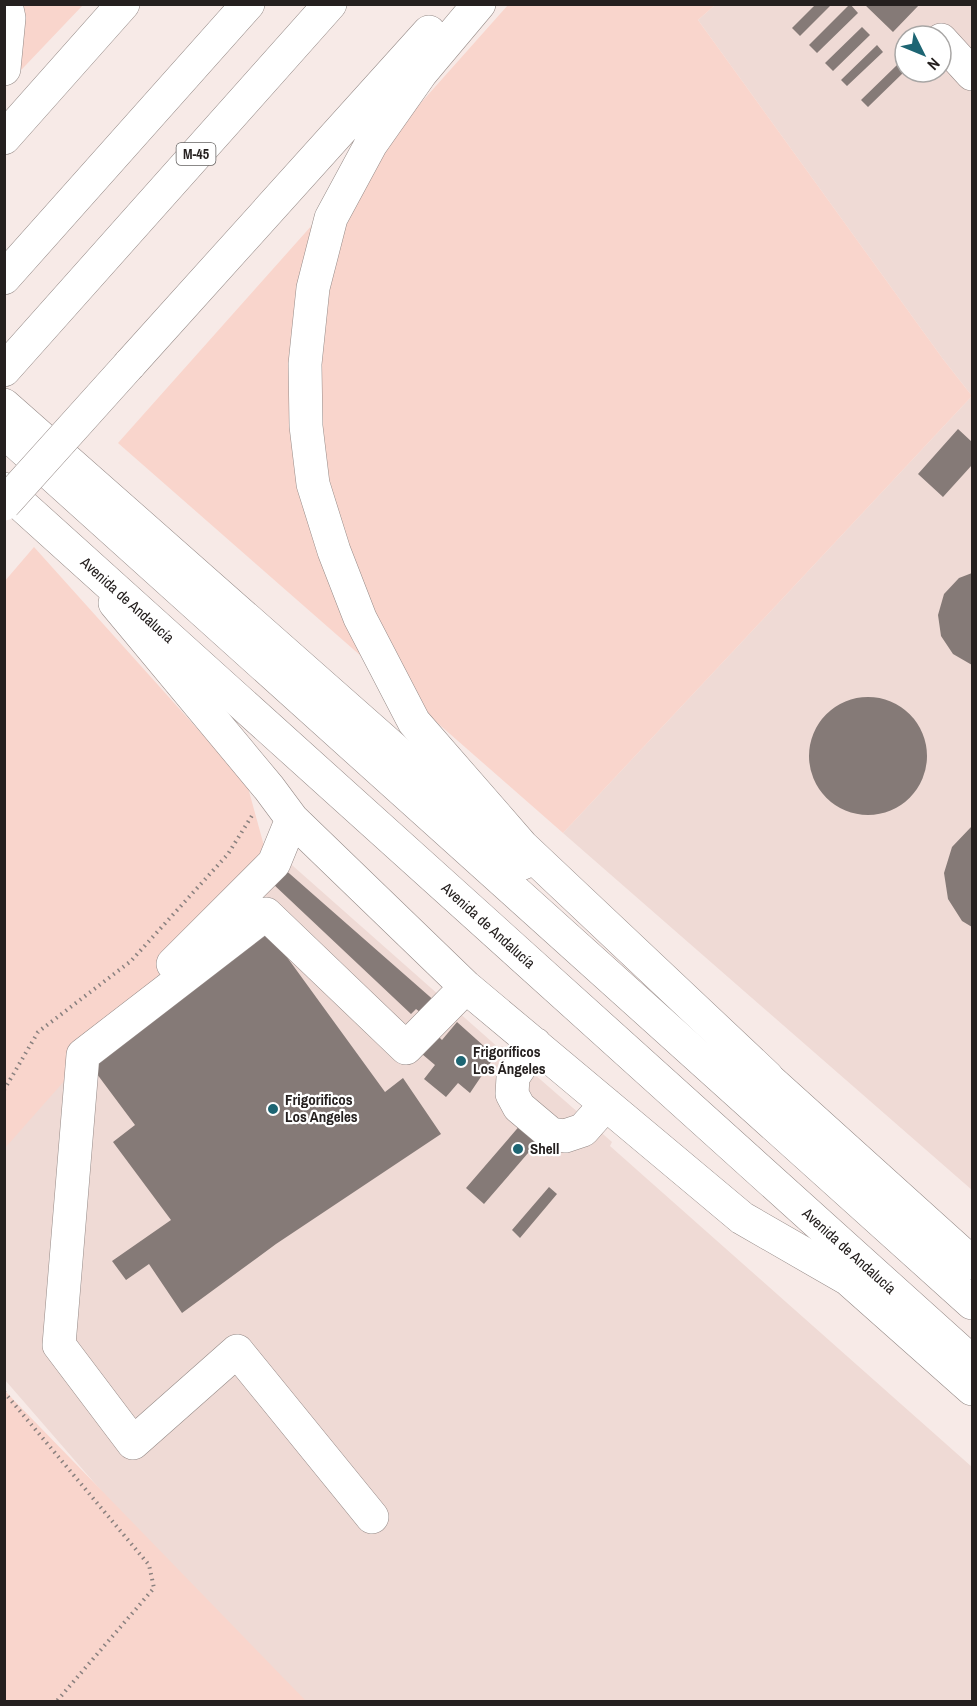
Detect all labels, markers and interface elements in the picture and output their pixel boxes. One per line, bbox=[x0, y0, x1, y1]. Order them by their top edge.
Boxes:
north arrow bbox=[893, 24, 953, 84]
text: N bbox=[923, 53, 945, 75]
road number: M-45 bbox=[176, 143, 216, 165]
street label: Avenida de Andalucía bbox=[75, 551, 179, 648]
street label: Avenida de Andalucía bbox=[436, 877, 540, 973]
place label: Frigoríficos Los Ángeles bbox=[473, 1041, 546, 1079]
marker: Frigoríficos Los Ángeles bbox=[454, 1054, 468, 1068]
place label: Frigorificos Los Angeles bbox=[285, 1089, 358, 1127]
marker: Frigorificos Los Angeles bbox=[266, 1102, 280, 1116]
place label: Shell bbox=[530, 1138, 559, 1159]
marker: Shell bbox=[511, 1142, 525, 1156]
street label: Avenida de Andalucía bbox=[797, 1202, 901, 1299]

